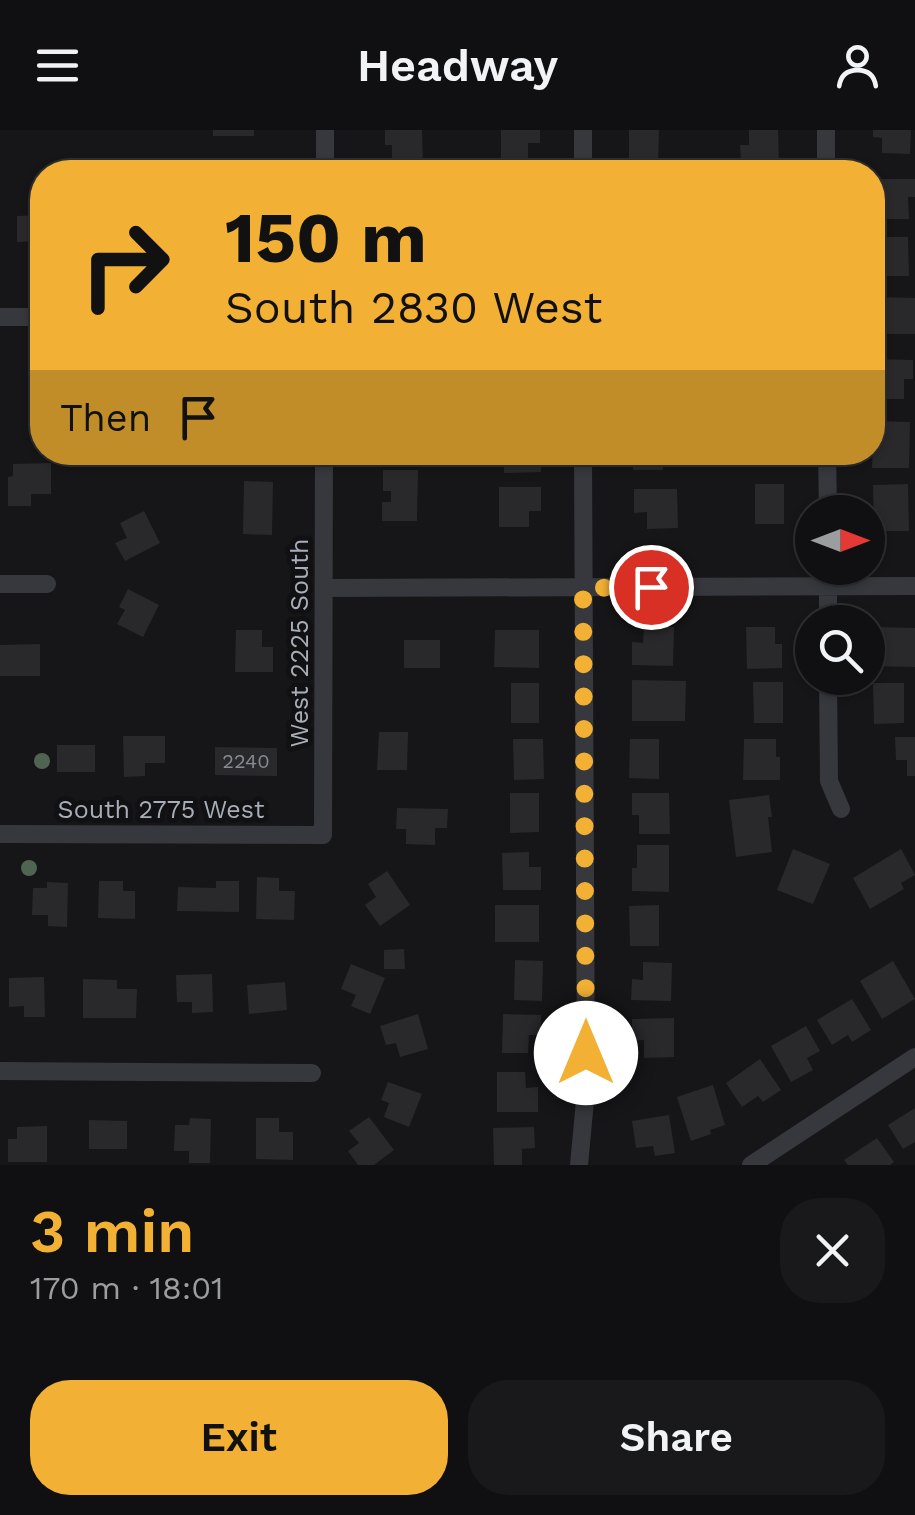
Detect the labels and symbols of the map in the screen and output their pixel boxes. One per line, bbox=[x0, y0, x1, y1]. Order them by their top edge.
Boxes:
north arrow bbox=[795, 495, 885, 585]
street label: West 2225 South bbox=[285, 539, 314, 747]
pin bbox=[609, 545, 694, 630]
house number: 2240 bbox=[222, 749, 270, 773]
street label: South 2775 West bbox=[58, 795, 265, 824]
position arrow bbox=[534, 1001, 638, 1105]

